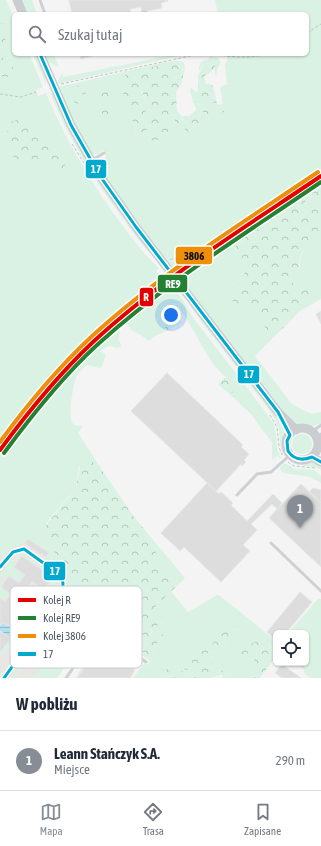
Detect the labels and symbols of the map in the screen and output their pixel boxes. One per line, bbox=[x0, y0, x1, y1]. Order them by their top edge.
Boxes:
line badge: 17 bbox=[85, 159, 107, 179]
text: 17 bbox=[91, 163, 101, 175]
line badge: 3806 bbox=[175, 246, 213, 265]
text: 3806 bbox=[184, 250, 204, 262]
line badge: RE9 bbox=[157, 274, 188, 293]
text: RE9 bbox=[165, 278, 181, 290]
line badge: R bbox=[139, 287, 154, 307]
text: R bbox=[143, 291, 149, 303]
your location bbox=[161, 305, 181, 325]
line badge: 17 bbox=[237, 365, 260, 384]
text: 17 bbox=[244, 368, 254, 380]
pin: 1 bbox=[287, 495, 313, 528]
line badge: 17 bbox=[43, 561, 66, 581]
text: 17 bbox=[50, 565, 60, 577]
legend bbox=[10, 586, 142, 668]
text: Kolej R bbox=[43, 594, 71, 606]
text: Kolej RE9 bbox=[43, 612, 81, 624]
text: Kolej 3806 bbox=[43, 630, 86, 642]
text: 17 bbox=[43, 648, 53, 660]

